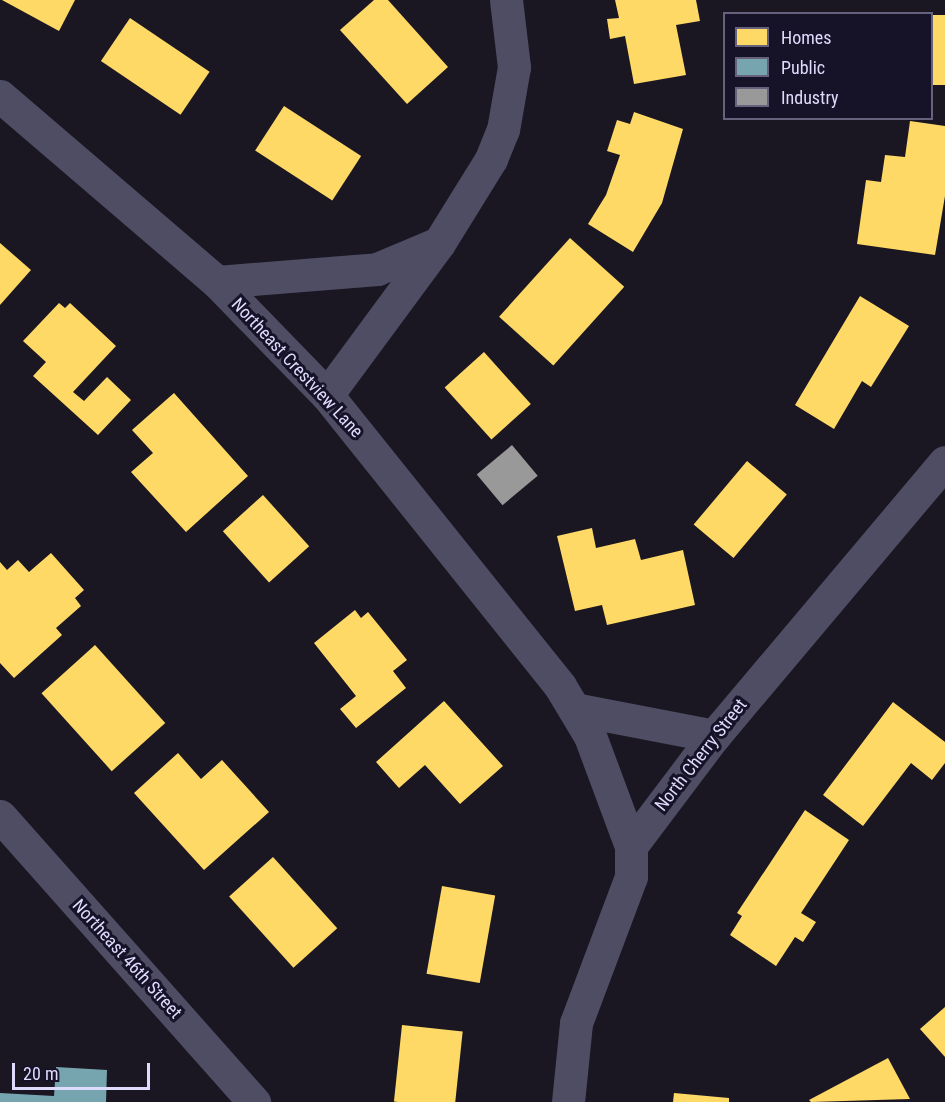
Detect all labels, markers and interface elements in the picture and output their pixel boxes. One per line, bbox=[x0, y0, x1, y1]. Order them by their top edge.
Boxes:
legend bbox=[723, 12, 933, 120]
text: Homes bbox=[781, 27, 831, 48]
text: Public bbox=[781, 57, 825, 78]
text: Industry bbox=[781, 87, 839, 108]
street label: Northeast Crestview Lane bbox=[227, 294, 367, 442]
street label: North Cherry Street bbox=[650, 695, 752, 815]
street label: Northeast 46th Street bbox=[68, 895, 186, 1023]
scale bar bbox=[15, 1051, 153, 1089]
text: 20 m bbox=[23, 1063, 58, 1084]

